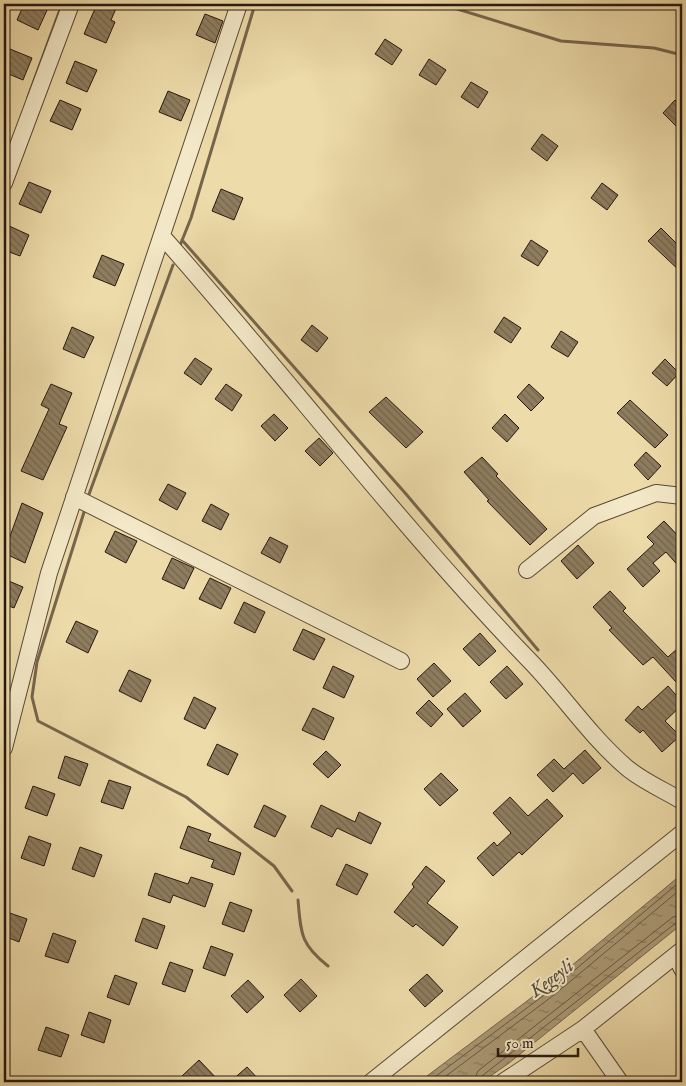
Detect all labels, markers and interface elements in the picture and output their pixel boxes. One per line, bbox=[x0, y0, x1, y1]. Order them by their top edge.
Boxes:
water label: Kegeyli bbox=[524, 954, 580, 1004]
scale bar bbox=[498, 1026, 578, 1058]
text: 50 m bbox=[506, 1034, 534, 1053]

